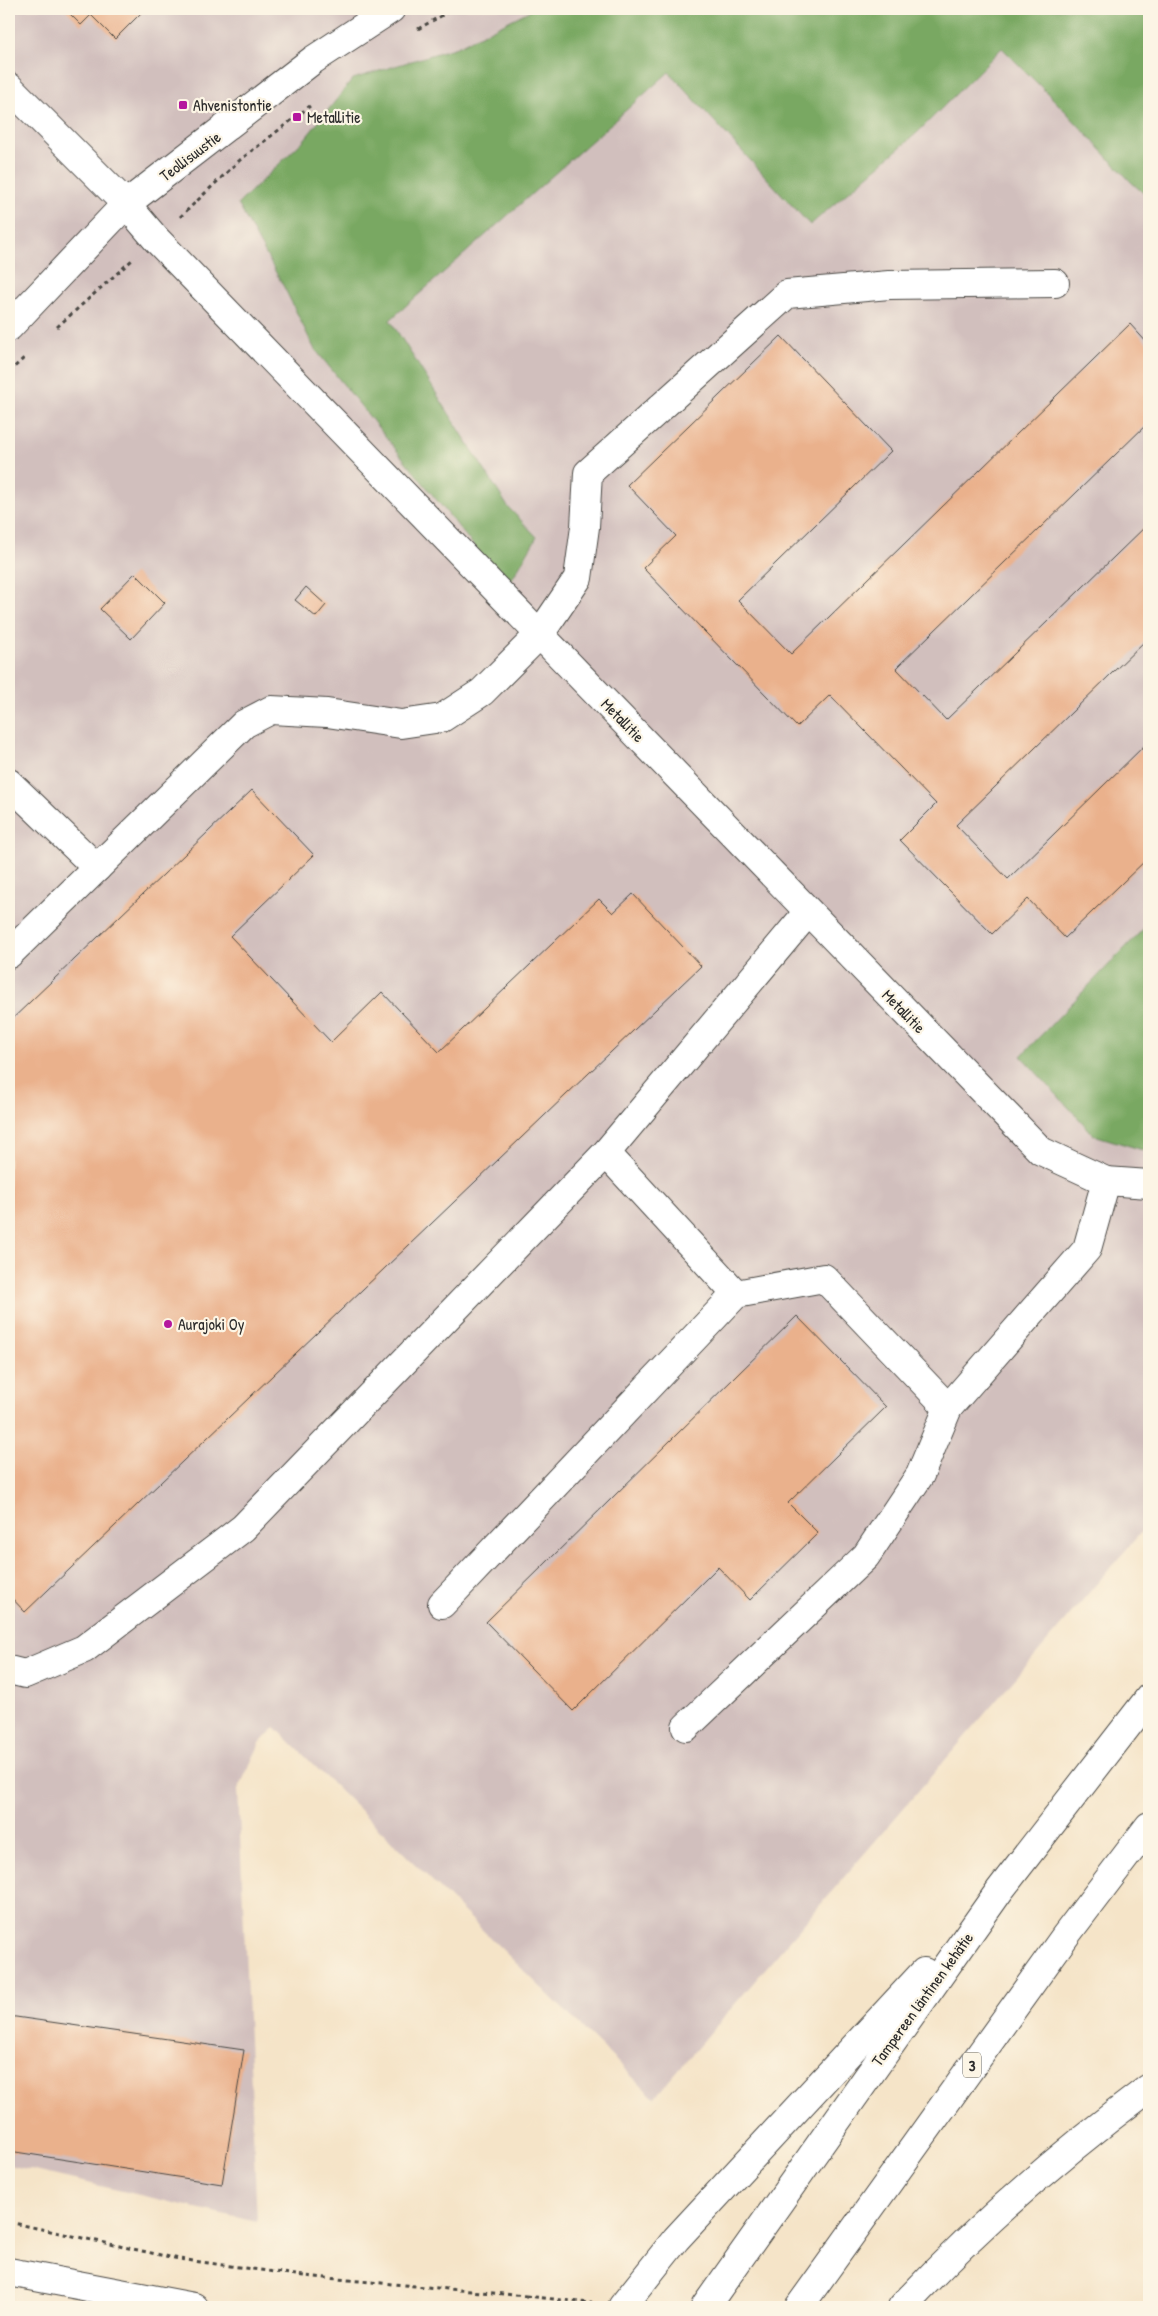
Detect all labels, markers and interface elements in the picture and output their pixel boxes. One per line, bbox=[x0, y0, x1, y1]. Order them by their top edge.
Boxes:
place label: Ahvenistontie bbox=[193, 94, 273, 116]
marker: Ahvenistontie bbox=[177, 99, 189, 111]
place label: Metallitie bbox=[307, 106, 361, 128]
marker: Metallitie bbox=[291, 111, 303, 123]
street label: Teollisuustie bbox=[155, 125, 226, 186]
street label: Metallitie bbox=[596, 693, 650, 747]
street label: Metallitie bbox=[877, 984, 931, 1038]
place label: Aurajoki Oy bbox=[178, 1313, 245, 1335]
marker: Aurajoki Oy bbox=[162, 1318, 174, 1330]
street label: Tampereen läntinen kehätie bbox=[866, 1927, 978, 2070]
road number: 3 bbox=[963, 2052, 981, 2078]

